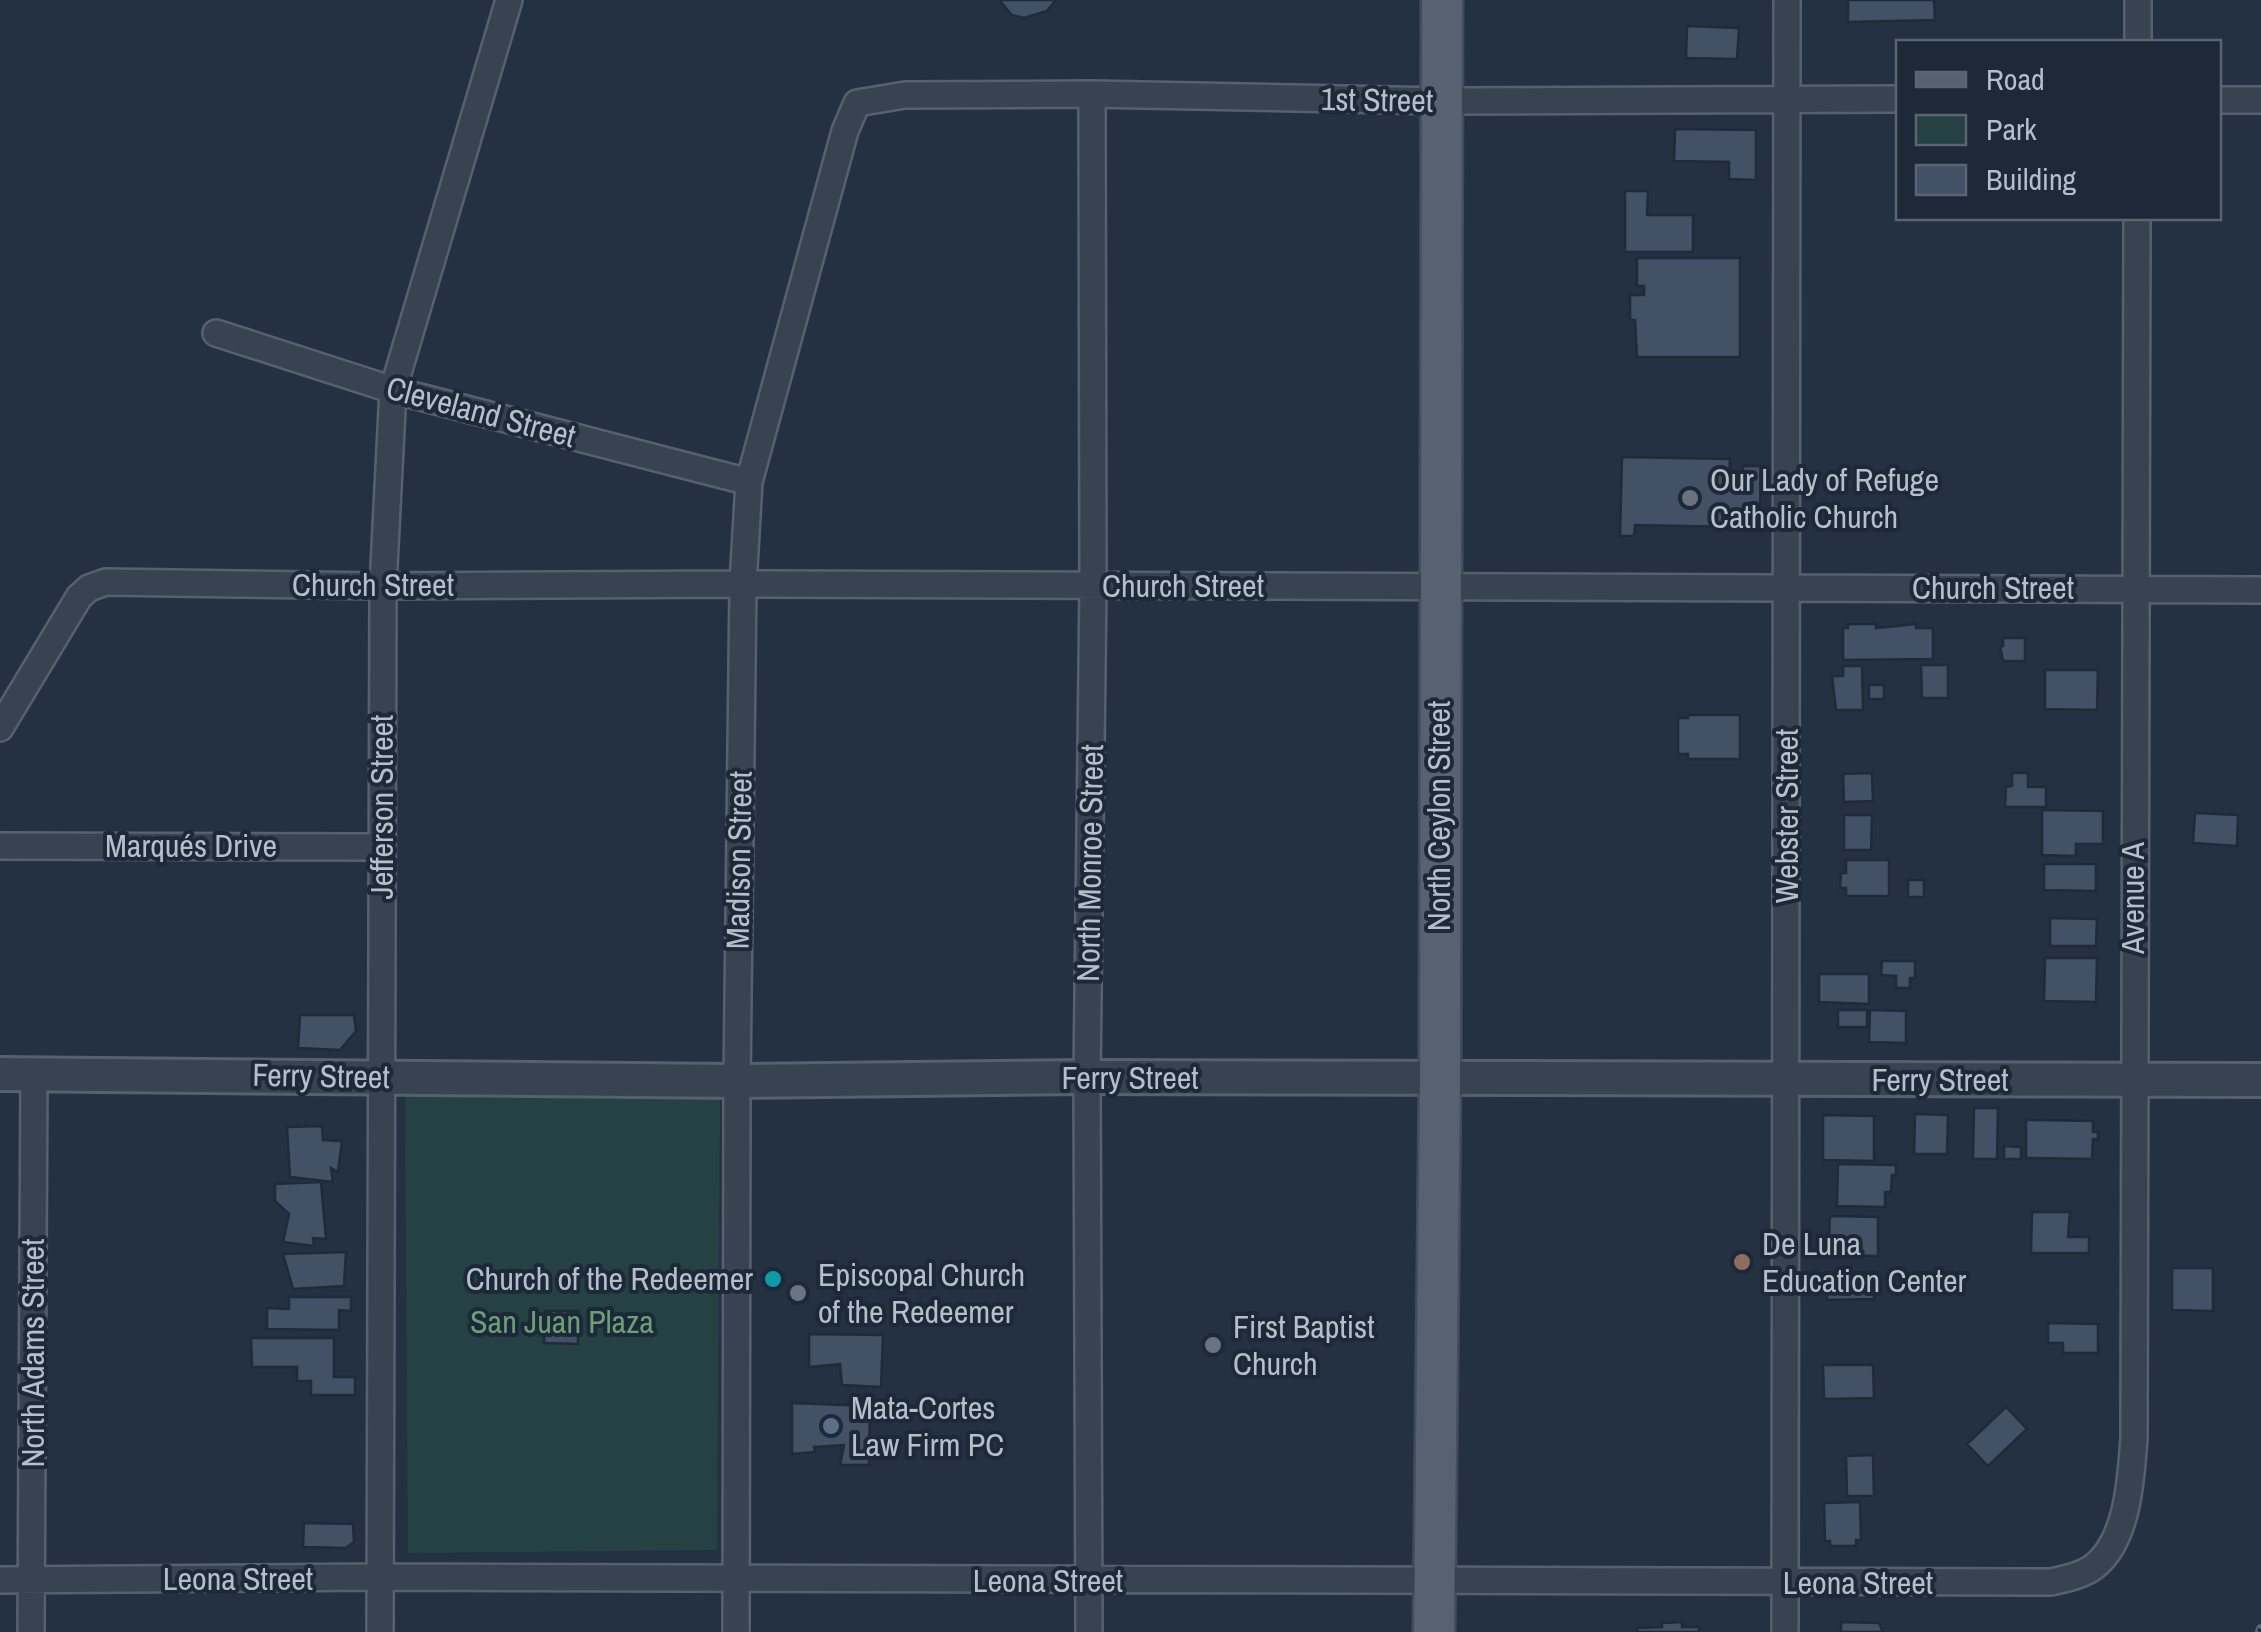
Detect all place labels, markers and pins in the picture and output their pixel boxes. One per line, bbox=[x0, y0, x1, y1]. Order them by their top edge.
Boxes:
place label: Our Lady of Refuge Catholic Church bbox=[1710, 458, 1939, 538]
marker: Our Lady of Refuge Catholic Church bbox=[1679, 487, 1701, 509]
place label: De Luna Education Center bbox=[1762, 1222, 1966, 1302]
marker: De Luna Education Center bbox=[1731, 1251, 1753, 1273]
place label: Episcopal Church of the Redeemer bbox=[818, 1253, 1025, 1333]
place label: Church of the Redeemer bbox=[466, 1257, 753, 1300]
marker: Church of the Redeemer bbox=[762, 1268, 784, 1290]
marker: Episcopal Church of the Redeemer bbox=[787, 1282, 809, 1304]
place label: First Baptist Church bbox=[1233, 1305, 1374, 1385]
marker: First Baptist Church bbox=[1202, 1334, 1224, 1356]
place label: Mata-Cortes Law Firm PC bbox=[851, 1386, 1004, 1466]
marker: Mata-Cortes Law Firm PC bbox=[820, 1415, 842, 1437]

